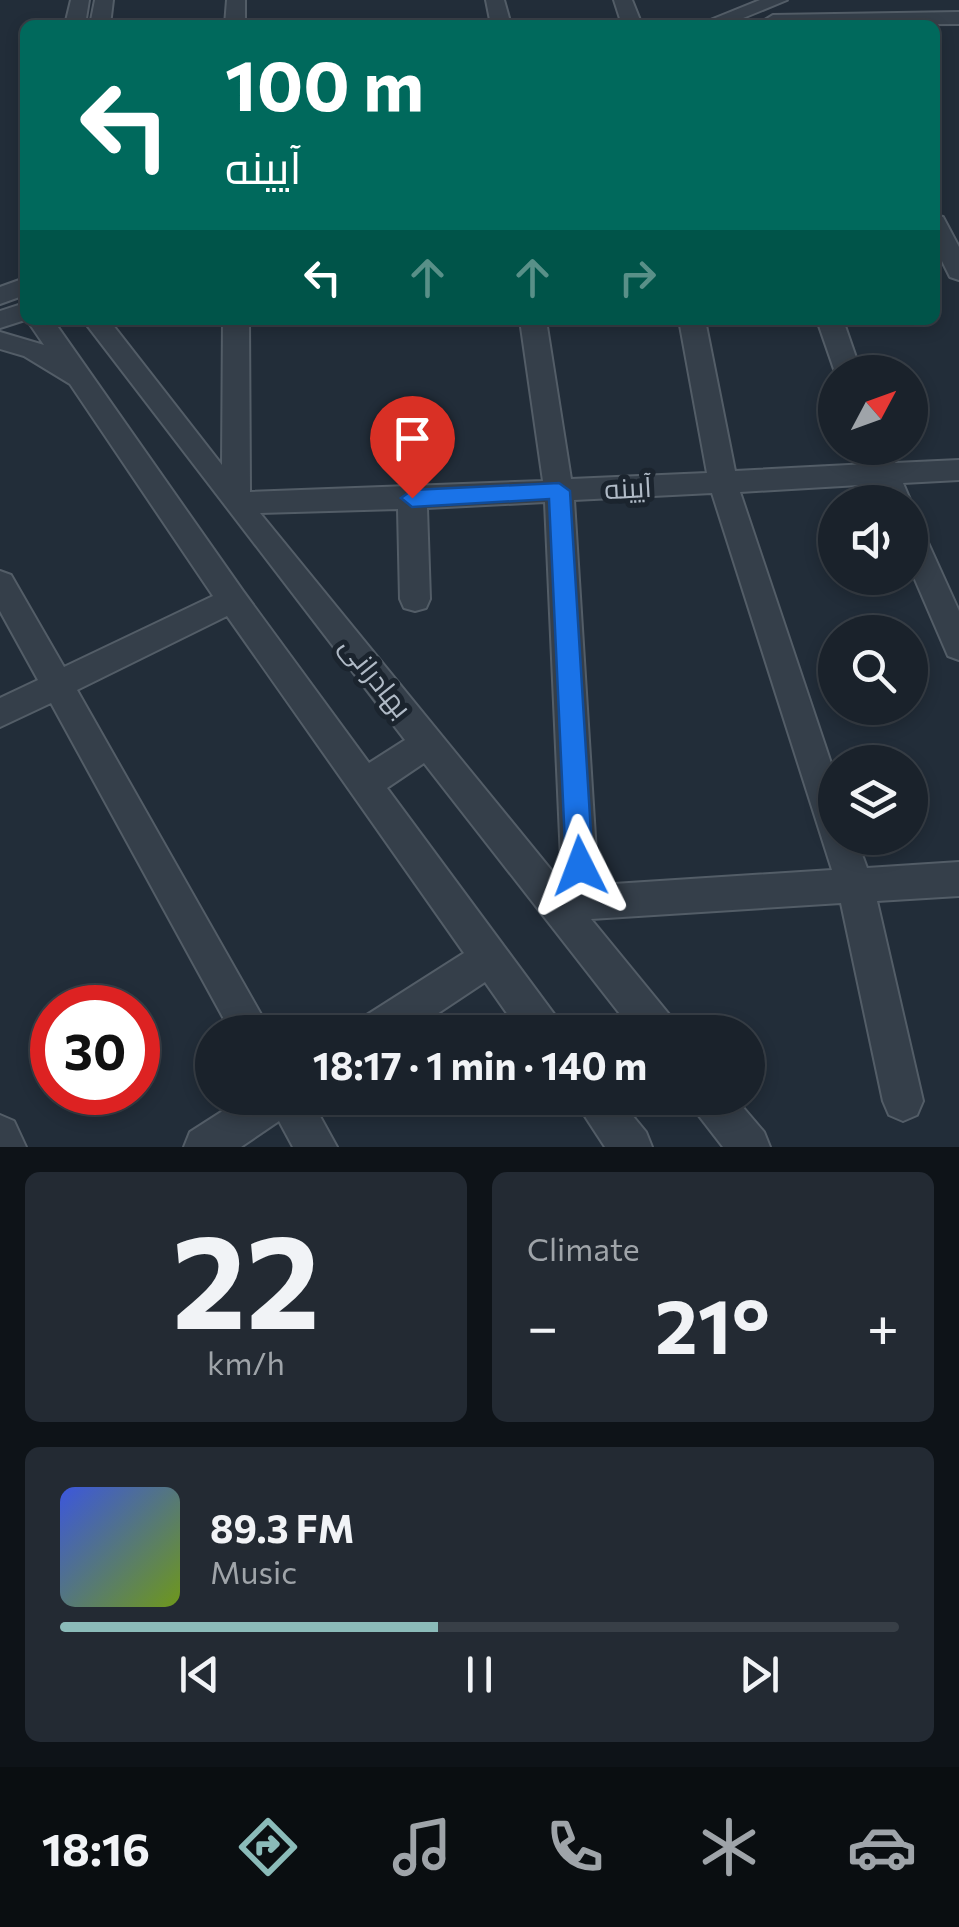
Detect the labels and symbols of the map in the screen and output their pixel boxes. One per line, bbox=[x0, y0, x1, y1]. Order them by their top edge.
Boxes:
north arrow bbox=[818, 355, 928, 465]
pin bbox=[370, 396, 455, 499]
street label: آیینه bbox=[603, 469, 653, 505]
street label: بهادرانی bbox=[333, 629, 420, 725]
position arrow bbox=[528, 814, 632, 918]
speed limit sign: 30 bbox=[30, 985, 160, 1115]

